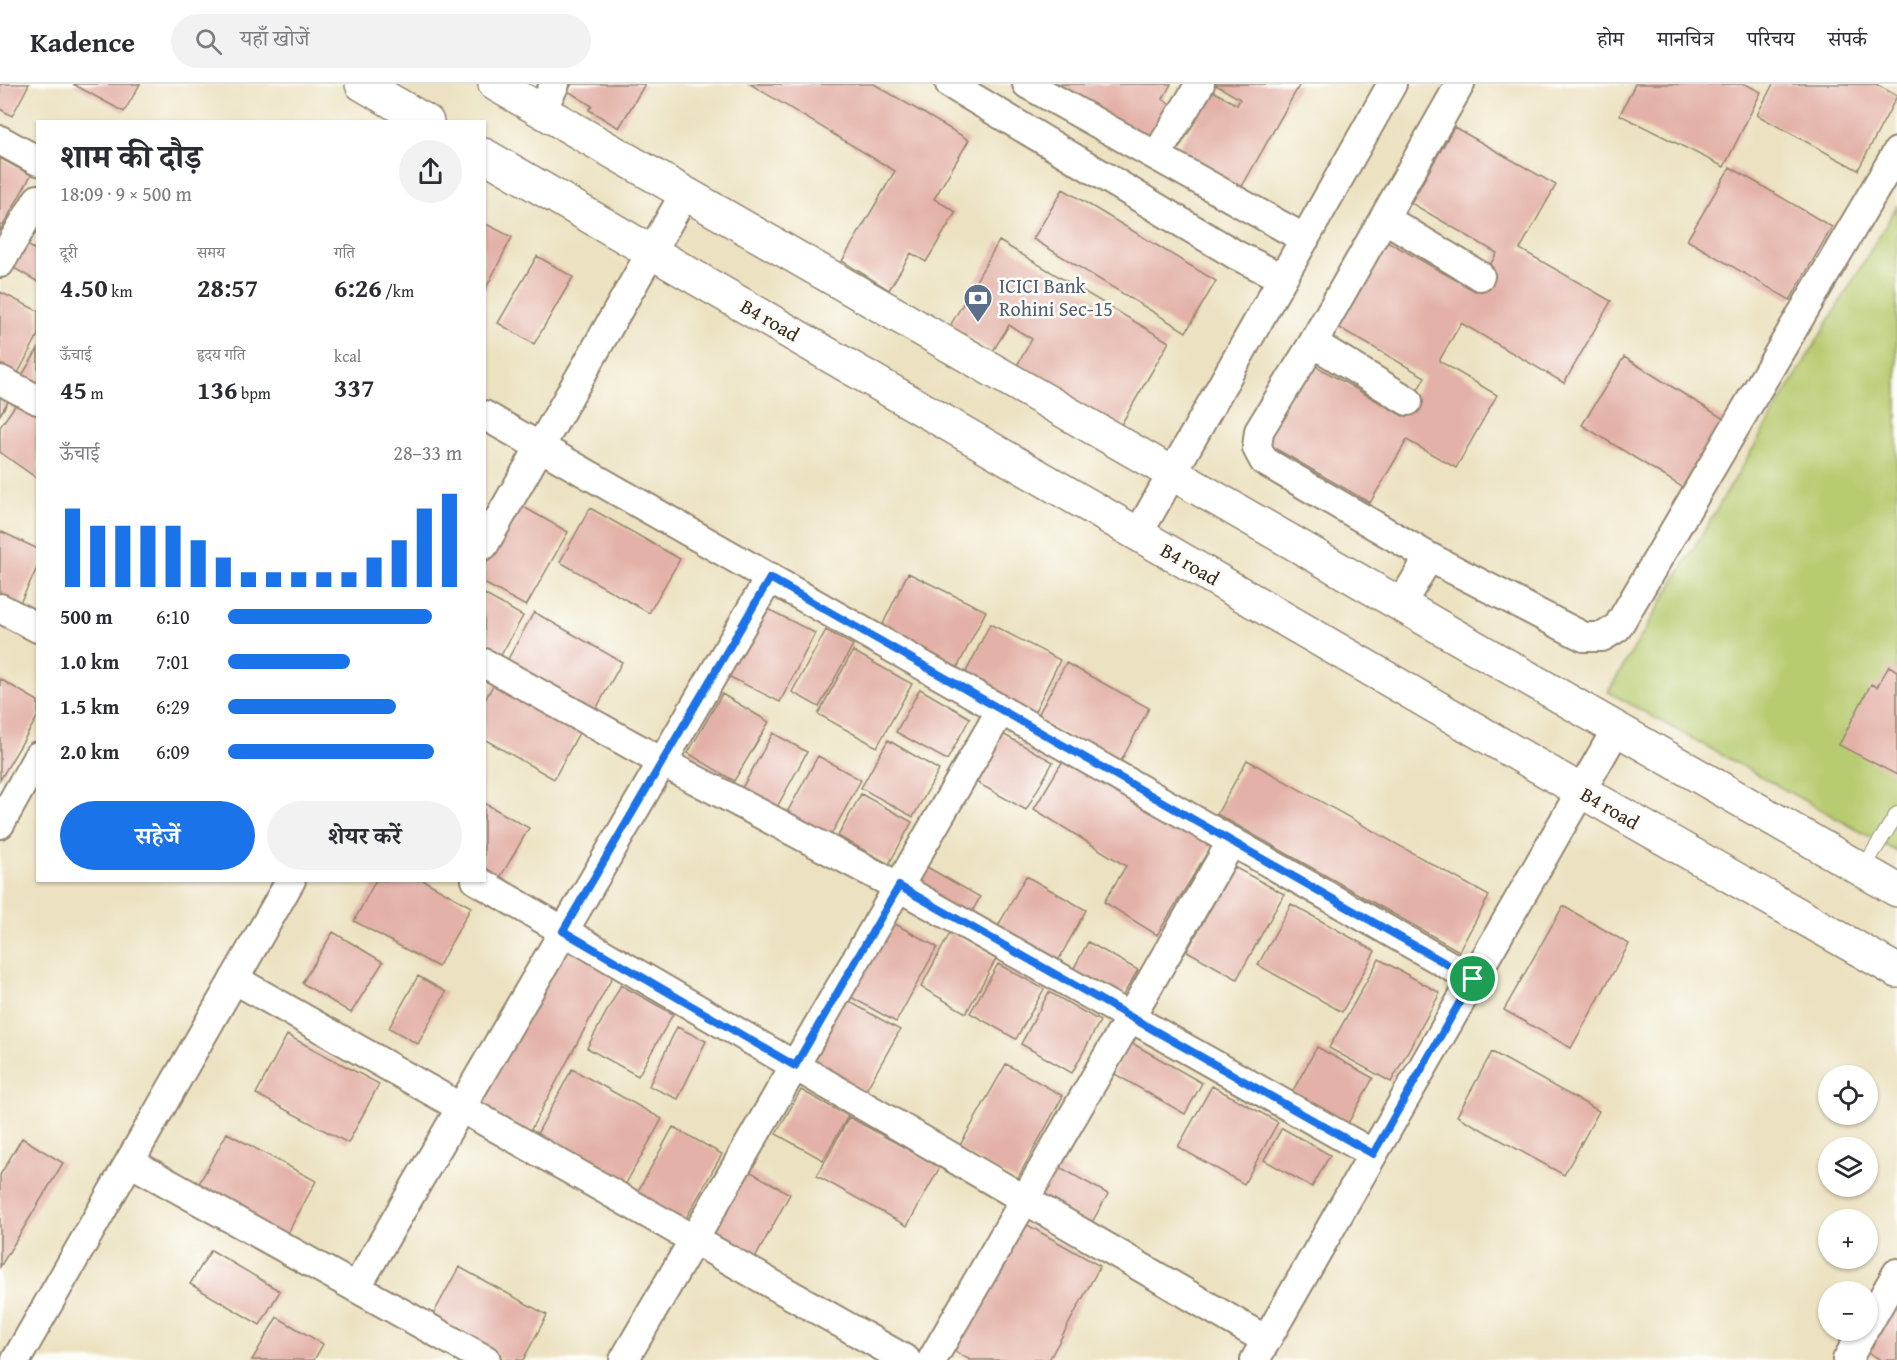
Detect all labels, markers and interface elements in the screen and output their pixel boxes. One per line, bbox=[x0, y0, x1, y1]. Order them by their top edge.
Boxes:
search box bbox=[171, 14, 591, 68]
text: Kadence bbox=[30, 21, 135, 62]
text: यहाँ खोजें bbox=[240, 22, 309, 54]
text: होम bbox=[1597, 23, 1624, 54]
text: मानचित्र bbox=[1657, 23, 1714, 54]
text: परिचय bbox=[1747, 23, 1795, 54]
text: संपर्क bbox=[1828, 23, 1867, 54]
icon: search bbox=[192, 25, 225, 58]
text: शाम की दौड़ bbox=[60, 132, 202, 180]
button: share bbox=[399, 140, 462, 203]
text: 18:09 · 9 × 500 m bbox=[60, 179, 192, 208]
text: दूरी bbox=[60, 240, 77, 264]
text: समय bbox=[197, 240, 225, 264]
text: गति bbox=[334, 240, 355, 264]
text: 4.50 bbox=[60, 268, 108, 307]
text: 28:57 bbox=[197, 268, 258, 307]
text: 6:26 bbox=[334, 268, 382, 307]
place label: ICICI Bank Rohini Sec-15 bbox=[999, 271, 1113, 323]
text: km bbox=[108, 279, 132, 303]
text: /km bbox=[382, 279, 414, 303]
bank icon: ICICI Bank Rohini Sec-15 bbox=[962, 282, 994, 324]
street label: B4 road bbox=[735, 291, 805, 348]
text: ऊँचाई bbox=[60, 342, 92, 366]
text: हृदय गति bbox=[197, 342, 245, 366]
text: kcal bbox=[334, 344, 361, 368]
text: 337 bbox=[334, 368, 374, 407]
text: 45 bbox=[60, 370, 87, 409]
text: 136 bbox=[197, 370, 237, 409]
text: m bbox=[87, 381, 104, 405]
text: bpm bbox=[237, 381, 271, 405]
text: ऊँचाई bbox=[60, 438, 99, 467]
text: 28–33 m bbox=[393, 438, 462, 467]
street label: B4 road bbox=[1155, 535, 1225, 592]
text: 500 m bbox=[60, 602, 113, 631]
text: 6:10 bbox=[156, 602, 190, 631]
text: 1.0 km bbox=[60, 647, 119, 676]
text: 7:01 bbox=[156, 647, 190, 676]
text: 1.5 km bbox=[60, 692, 119, 721]
text: 6:29 bbox=[156, 692, 190, 721]
text: 2.0 km bbox=[60, 737, 119, 766]
text: 6:09 bbox=[156, 737, 190, 766]
street label: B4 road bbox=[1575, 779, 1645, 836]
button: सहेजें bbox=[60, 801, 255, 870]
button: शेयर करें bbox=[267, 801, 462, 870]
pin bbox=[1447, 953, 1498, 1004]
icon: arrive bbox=[1456, 962, 1489, 995]
map controls bbox=[1818, 1065, 1878, 1341]
button: locate bbox=[1818, 1065, 1878, 1125]
button: layers bbox=[1818, 1137, 1878, 1197]
button: + bbox=[1818, 1209, 1878, 1269]
button: − bbox=[1818, 1281, 1878, 1341]

